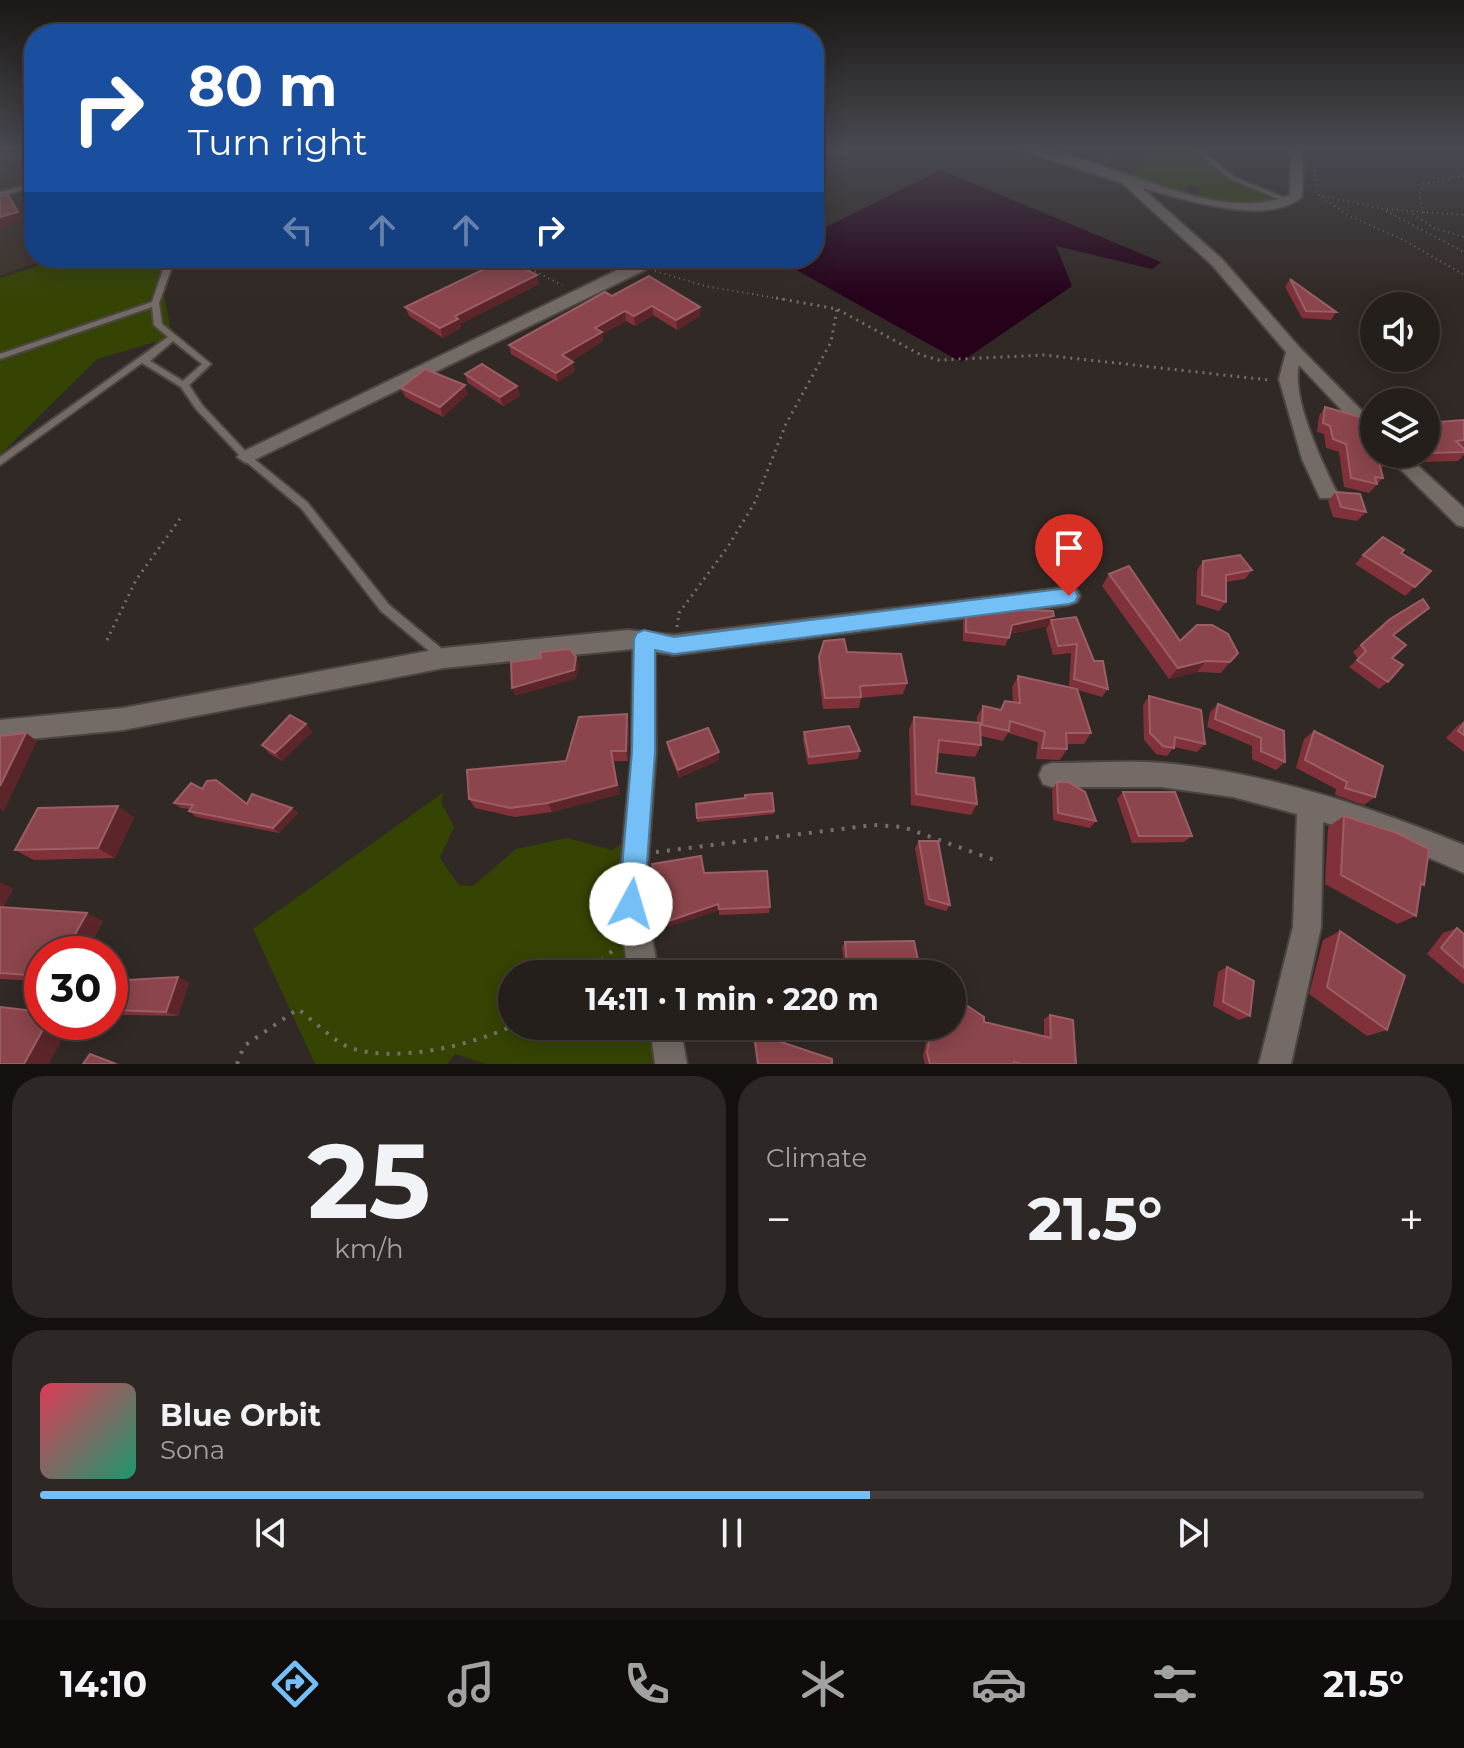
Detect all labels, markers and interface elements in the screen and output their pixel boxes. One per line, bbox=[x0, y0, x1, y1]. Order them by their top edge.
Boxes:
text: 80 m bbox=[188, 52, 338, 120]
icon: right bbox=[56, 56, 160, 160]
text: Turn right bbox=[188, 120, 368, 164]
icon: left bbox=[276, 208, 320, 252]
icon: ahead bbox=[360, 208, 404, 252]
icon: ahead bbox=[444, 208, 488, 252]
icon: right bbox=[528, 208, 572, 252]
map controls bbox=[1360, 292, 1440, 468]
button: sound bbox=[1360, 292, 1440, 372]
button: layers bbox=[1360, 388, 1440, 468]
pin bbox=[1035, 514, 1103, 596]
icon: arrive bbox=[1047, 526, 1091, 570]
position arrow bbox=[589, 862, 673, 946]
speed limit sign: 30 bbox=[24, 936, 128, 1040]
text: 14:11 · 1 min · 220 m bbox=[585, 981, 879, 1018]
text: 25 bbox=[307, 1117, 431, 1244]
text: Climate bbox=[766, 1142, 867, 1174]
text: 21.5° bbox=[1027, 1182, 1163, 1255]
text: − bbox=[766, 1192, 791, 1246]
text: + bbox=[1399, 1192, 1424, 1246]
text: km/h bbox=[334, 1233, 404, 1265]
text: Blue Orbit bbox=[160, 1397, 321, 1434]
text: Sona bbox=[160, 1434, 225, 1466]
icon: previous bbox=[249, 1511, 293, 1555]
icon: pause bbox=[710, 1511, 754, 1555]
icon: next bbox=[1171, 1511, 1215, 1555]
icon: directions bbox=[267, 1656, 323, 1712]
icon: music bbox=[443, 1656, 499, 1712]
icon: phone bbox=[619, 1656, 675, 1712]
icon: climate bbox=[795, 1656, 851, 1712]
icon: car bbox=[971, 1656, 1027, 1712]
icon: filters bbox=[1147, 1656, 1203, 1712]
text: 14:10 bbox=[60, 1662, 147, 1706]
text: 21.5° bbox=[1323, 1662, 1404, 1706]

